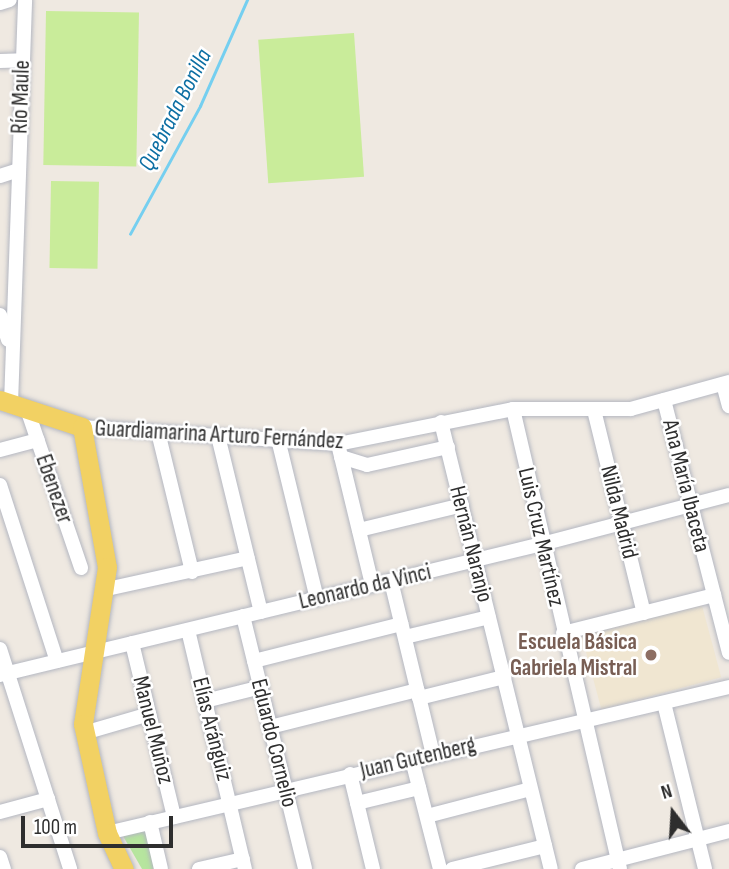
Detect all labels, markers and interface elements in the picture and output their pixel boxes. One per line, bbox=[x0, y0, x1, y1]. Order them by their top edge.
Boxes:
water label: Quebrada Bonilla bbox=[132, 44, 218, 176]
street label: Río Maule bbox=[6, 60, 36, 134]
street label: Guardiamarina Arturo Fernández bbox=[94, 415, 344, 455]
street label: Ana María Ibaceta bbox=[656, 417, 716, 555]
street label: Ebenezer bbox=[29, 451, 79, 527]
street label: Nilda Madrid bbox=[594, 463, 644, 561]
street label: Luis Cruz Martínez bbox=[512, 465, 570, 609]
street label: Hernán Naranjo bbox=[443, 483, 499, 605]
street label: Leonardo da Vinci bbox=[296, 558, 434, 616]
place label: Escuela Básica Gabriela Mistral bbox=[510, 628, 637, 682]
marker: Escuela Básica Gabriela Mistral bbox=[643, 647, 659, 663]
street label: Manuel Muñoz bbox=[126, 673, 180, 787]
street label: Elías Aránguiz bbox=[186, 675, 238, 783]
street label: Eduardo Cornelio bbox=[245, 676, 303, 810]
street label: Juan Gutenberg bbox=[358, 731, 478, 785]
north arrow bbox=[638, 778, 708, 848]
text: N bbox=[658, 780, 675, 805]
scale bar bbox=[24, 802, 177, 846]
text: 100 m bbox=[34, 815, 77, 840]

